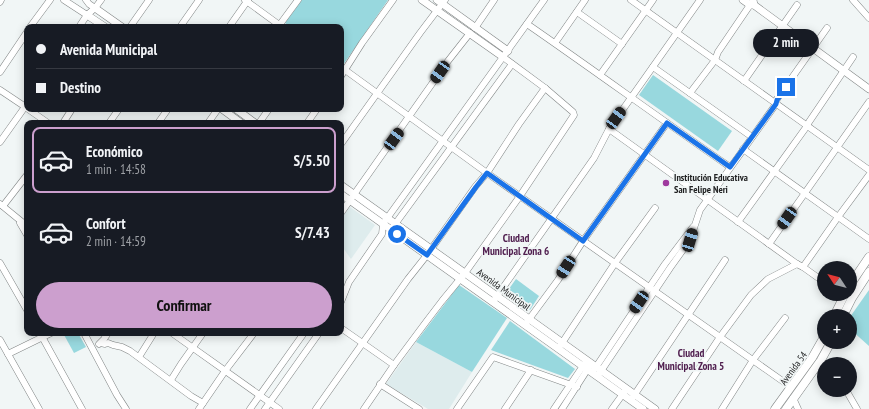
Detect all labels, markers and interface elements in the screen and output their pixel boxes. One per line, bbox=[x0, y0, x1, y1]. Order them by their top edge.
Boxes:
callout: 2 min bbox=[753, 29, 819, 57]
text: 2 min bbox=[773, 34, 799, 51]
text: Avenida Municipal bbox=[60, 40, 157, 59]
car bbox=[428, 59, 452, 85]
text: Destino bbox=[60, 78, 101, 97]
route end bbox=[777, 78, 795, 96]
car bbox=[604, 105, 628, 131]
car bbox=[382, 126, 406, 152]
icon: car bbox=[38, 142, 74, 178]
text: Económico bbox=[86, 142, 143, 161]
text: S/5.50 bbox=[293, 151, 330, 170]
text: 1 min · 14:58 bbox=[86, 161, 146, 178]
place label: Institución Educativa San Felipe Neri bbox=[674, 171, 748, 196]
marker: Institución Educativa San Felipe Neri bbox=[661, 178, 671, 188]
car bbox=[775, 205, 799, 231]
icon: car bbox=[38, 214, 74, 250]
text: Confort bbox=[86, 214, 126, 233]
text: S/7.43 bbox=[295, 223, 330, 242]
route start bbox=[388, 225, 406, 243]
car bbox=[681, 227, 699, 253]
district label: Ciudad Municipal Zona 6 bbox=[483, 231, 549, 258]
text: 2 min · 14:59 bbox=[86, 233, 146, 250]
car bbox=[554, 254, 578, 280]
north arrow bbox=[817, 261, 857, 301]
map controls bbox=[817, 261, 857, 397]
street label: Avenida Municipal bbox=[474, 266, 534, 314]
button: Confirmar bbox=[36, 282, 332, 328]
car bbox=[627, 289, 651, 315]
button: + bbox=[817, 309, 857, 349]
district label: Ciudad Municipal Zona 5 bbox=[658, 346, 724, 373]
street label: Avenida 54 bbox=[777, 349, 810, 388]
button: − bbox=[817, 357, 857, 397]

